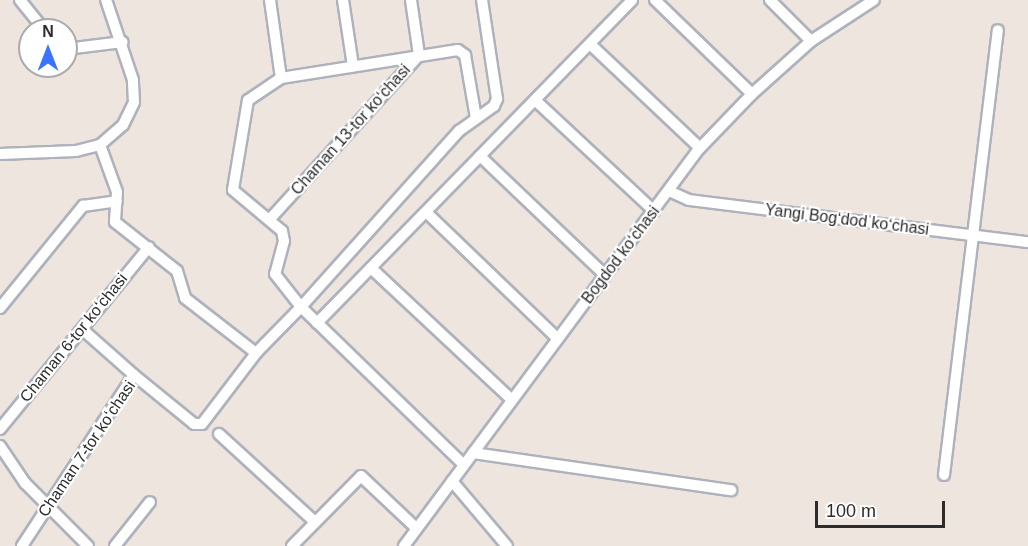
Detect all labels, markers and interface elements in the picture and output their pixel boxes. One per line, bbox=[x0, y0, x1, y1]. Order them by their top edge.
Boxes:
north arrow bbox=[18, 18, 78, 78]
text: N bbox=[42, 23, 54, 40]
street label: Chaman 13-tor koʻchasi bbox=[287, 61, 415, 199]
street label: Yangi Bogʻdod koʻchasi bbox=[764, 200, 930, 240]
street label: Bogdod koʻchasi bbox=[578, 202, 664, 308]
street label: Chaman 6-tor koʻchasi bbox=[16, 270, 132, 406]
street label: Chaman 7-tor koʻchasi bbox=[34, 377, 140, 521]
scale bar bbox=[818, 489, 948, 527]
text: 100 m bbox=[826, 501, 876, 521]

